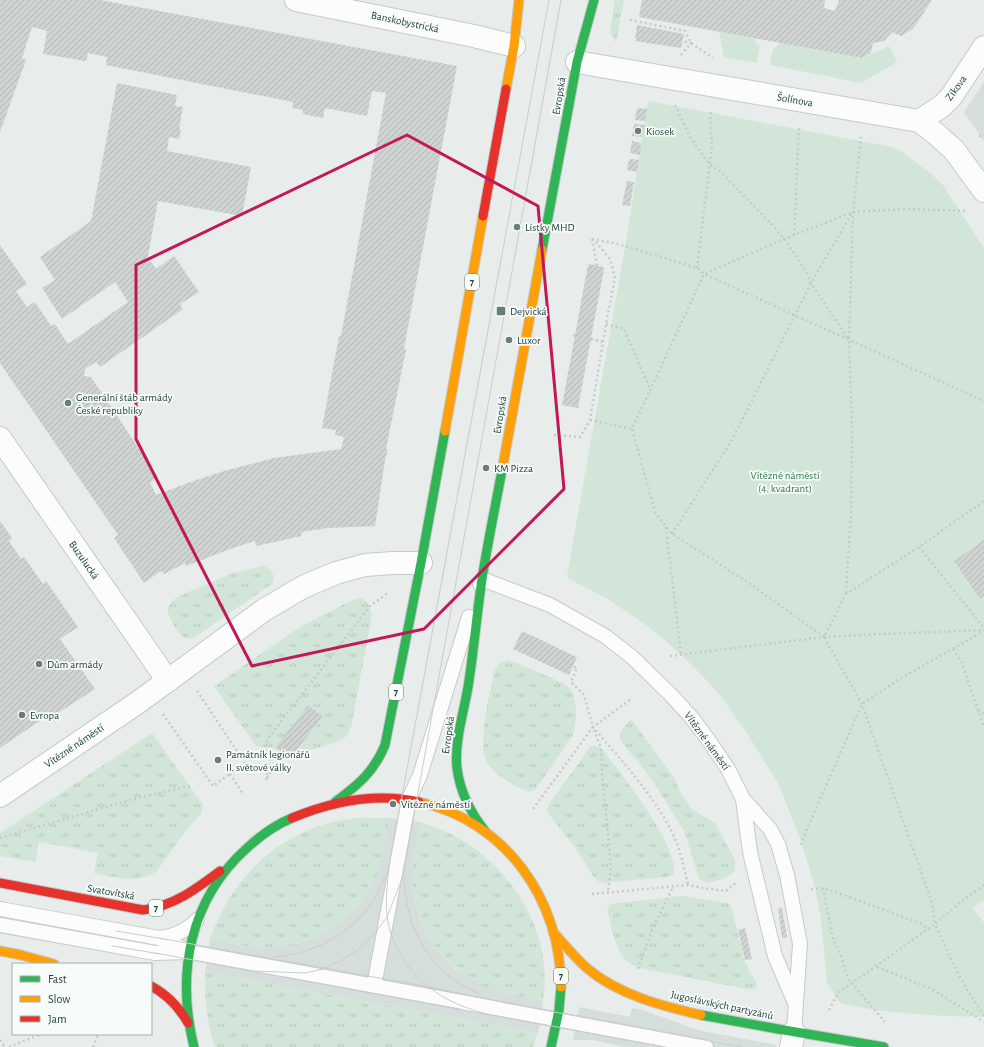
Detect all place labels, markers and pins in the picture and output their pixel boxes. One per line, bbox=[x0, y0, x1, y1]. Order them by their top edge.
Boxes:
marker: Kiosek bbox=[633, 126, 643, 136]
place label: Kiosek bbox=[646, 126, 674, 137]
marker: Lístky MHD bbox=[512, 222, 522, 232]
place label: Lístky MHD bbox=[525, 222, 575, 233]
marker: Dejvická bbox=[495, 305, 507, 317]
place label: Dejvická bbox=[510, 306, 547, 317]
marker: Luxor bbox=[504, 335, 514, 345]
place label: Luxor bbox=[517, 335, 541, 346]
place label: Generální štáb armády České republiky bbox=[76, 392, 173, 416]
marker: Generální štáb armády České republiky bbox=[63, 398, 73, 408]
marker: KM Pizza bbox=[481, 463, 491, 473]
place label: KM Pizza bbox=[494, 463, 533, 474]
marker: Dům armády bbox=[34, 659, 44, 669]
place label: Dům armády bbox=[47, 659, 103, 670]
marker: Evropa bbox=[17, 710, 27, 720]
place label: Evropa bbox=[30, 710, 59, 721]
place label: Památník legionářů II. světové války bbox=[226, 749, 310, 773]
marker: Památník legionářů II. světové války bbox=[213, 755, 223, 765]
marker: Vítězné náměstí bbox=[388, 799, 398, 809]
place label: Vítězné náměstí bbox=[401, 799, 470, 810]

